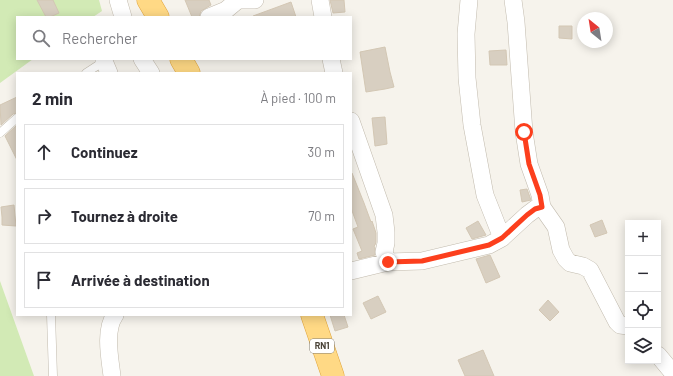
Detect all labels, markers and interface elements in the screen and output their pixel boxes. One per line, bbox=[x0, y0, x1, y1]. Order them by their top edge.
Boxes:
north arrow bbox=[577, 12, 613, 48]
search box bbox=[16, 16, 352, 60]
icon: search bbox=[30, 27, 52, 49]
text: Rechercher bbox=[62, 29, 138, 47]
text: 2 min bbox=[32, 88, 73, 108]
text: À pied · 100 m bbox=[260, 90, 336, 106]
route start bbox=[515, 123, 533, 141]
icon: ahead bbox=[33, 141, 55, 163]
text: Continuez bbox=[71, 143, 138, 161]
text: 30 m bbox=[308, 144, 335, 160]
icon: right bbox=[33, 205, 55, 227]
text: Tournez à droite bbox=[71, 207, 178, 225]
text: 70 m bbox=[308, 208, 335, 224]
map controls bbox=[625, 220, 661, 364]
button: + bbox=[625, 220, 661, 256]
route end bbox=[379, 253, 397, 271]
button: − bbox=[625, 256, 661, 292]
icon: arrive bbox=[33, 269, 55, 291]
text: Arrivée à destination bbox=[71, 271, 210, 289]
button: locate bbox=[625, 292, 661, 328]
button: layers bbox=[625, 328, 661, 364]
road number: RN1 bbox=[310, 339, 334, 353]

